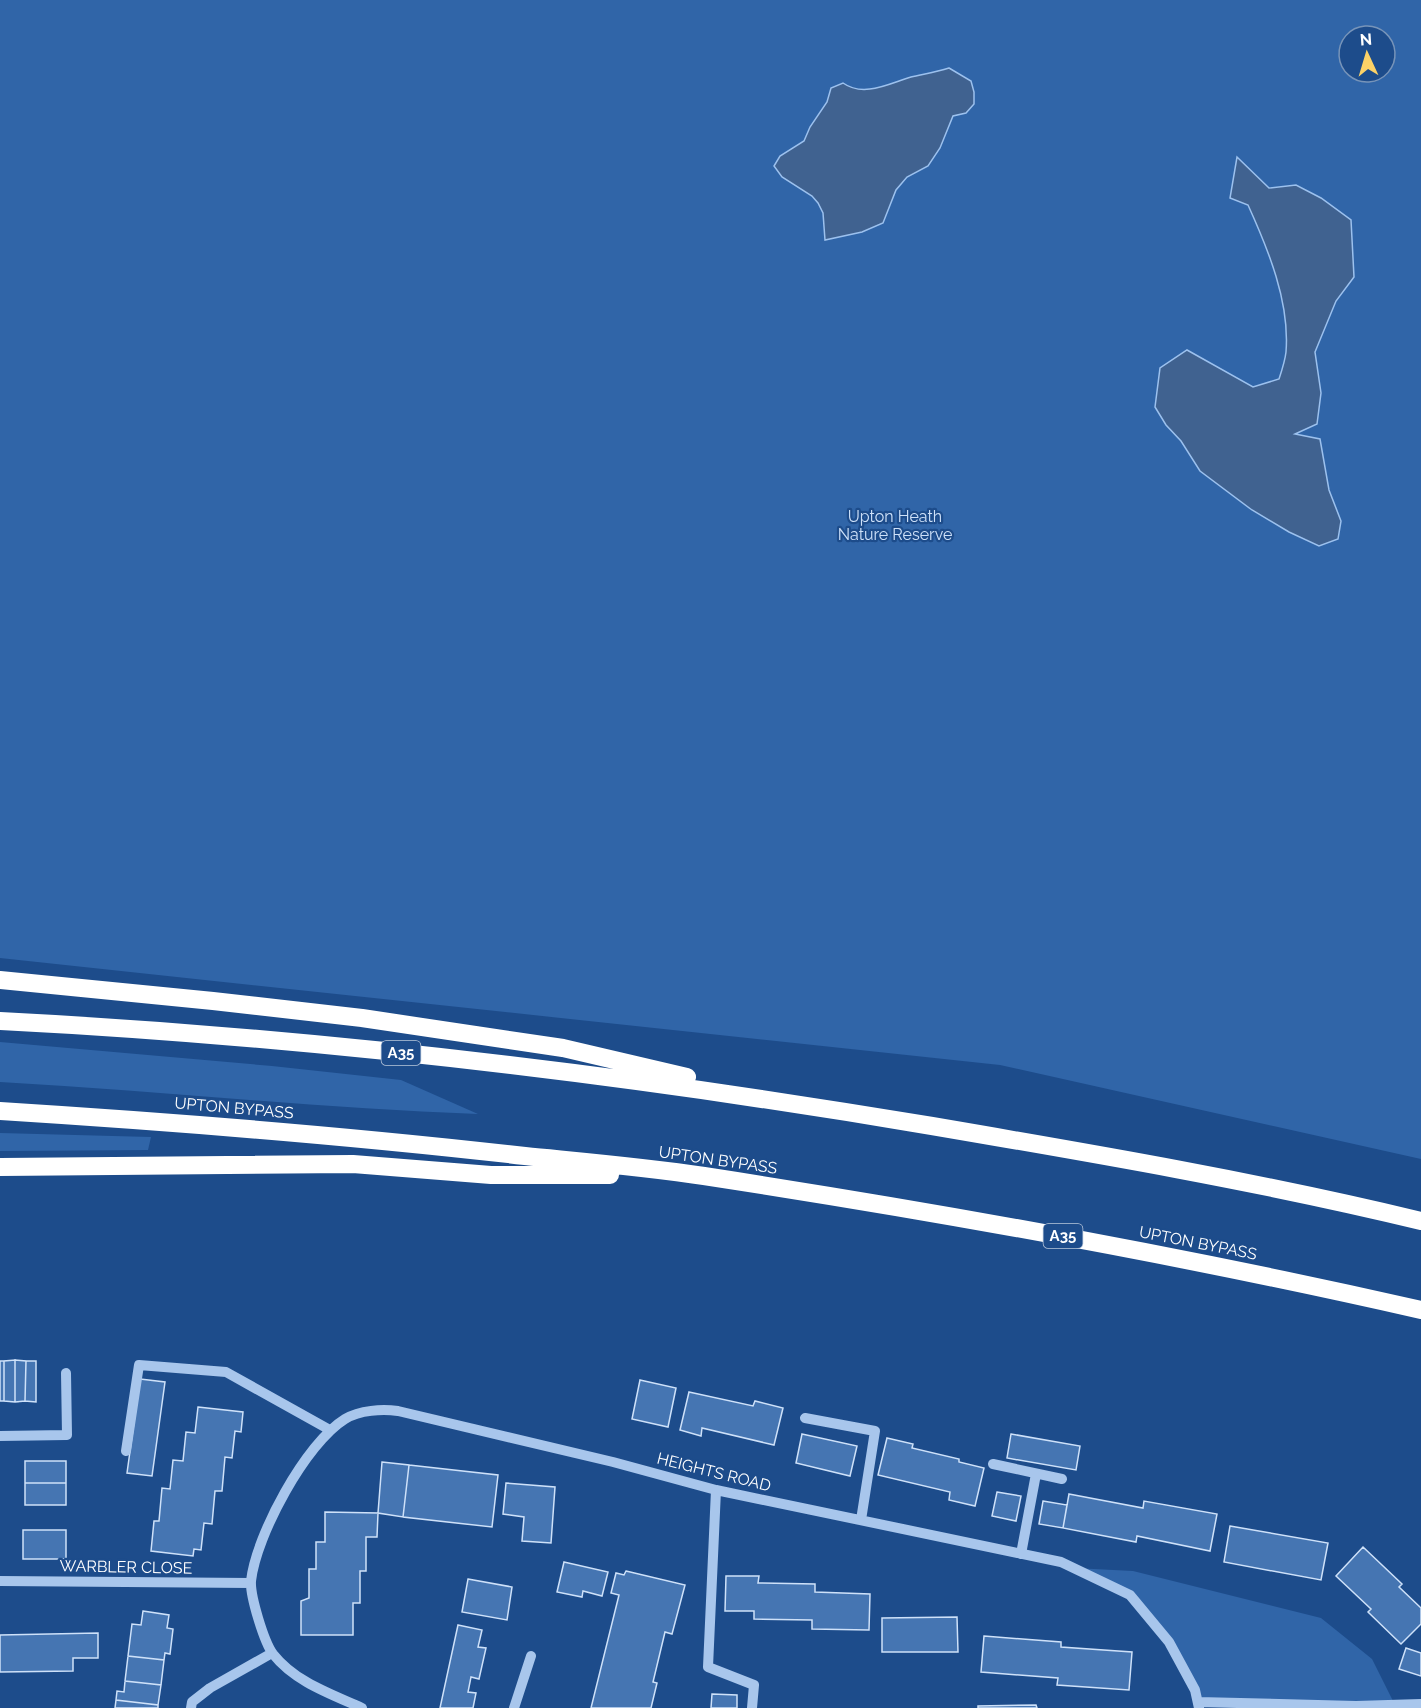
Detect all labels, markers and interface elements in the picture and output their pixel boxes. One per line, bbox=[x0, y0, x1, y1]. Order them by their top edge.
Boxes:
north arrow bbox=[1337, 24, 1397, 84]
text: N bbox=[1359, 30, 1373, 49]
park label: Upton Heath Nature Reserve bbox=[838, 507, 952, 544]
road number: A35 bbox=[382, 1041, 420, 1065]
street label: UPTON BYPASS bbox=[174, 1093, 295, 1123]
street label: UPTON BYPASS bbox=[657, 1142, 779, 1178]
street label: UPTON BYPASS bbox=[1137, 1222, 1259, 1264]
road number: A35 bbox=[1044, 1224, 1082, 1248]
street label: HEIGHTS ROAD bbox=[655, 1449, 773, 1495]
street label: WARBLER CLOSE bbox=[60, 1556, 193, 1578]

